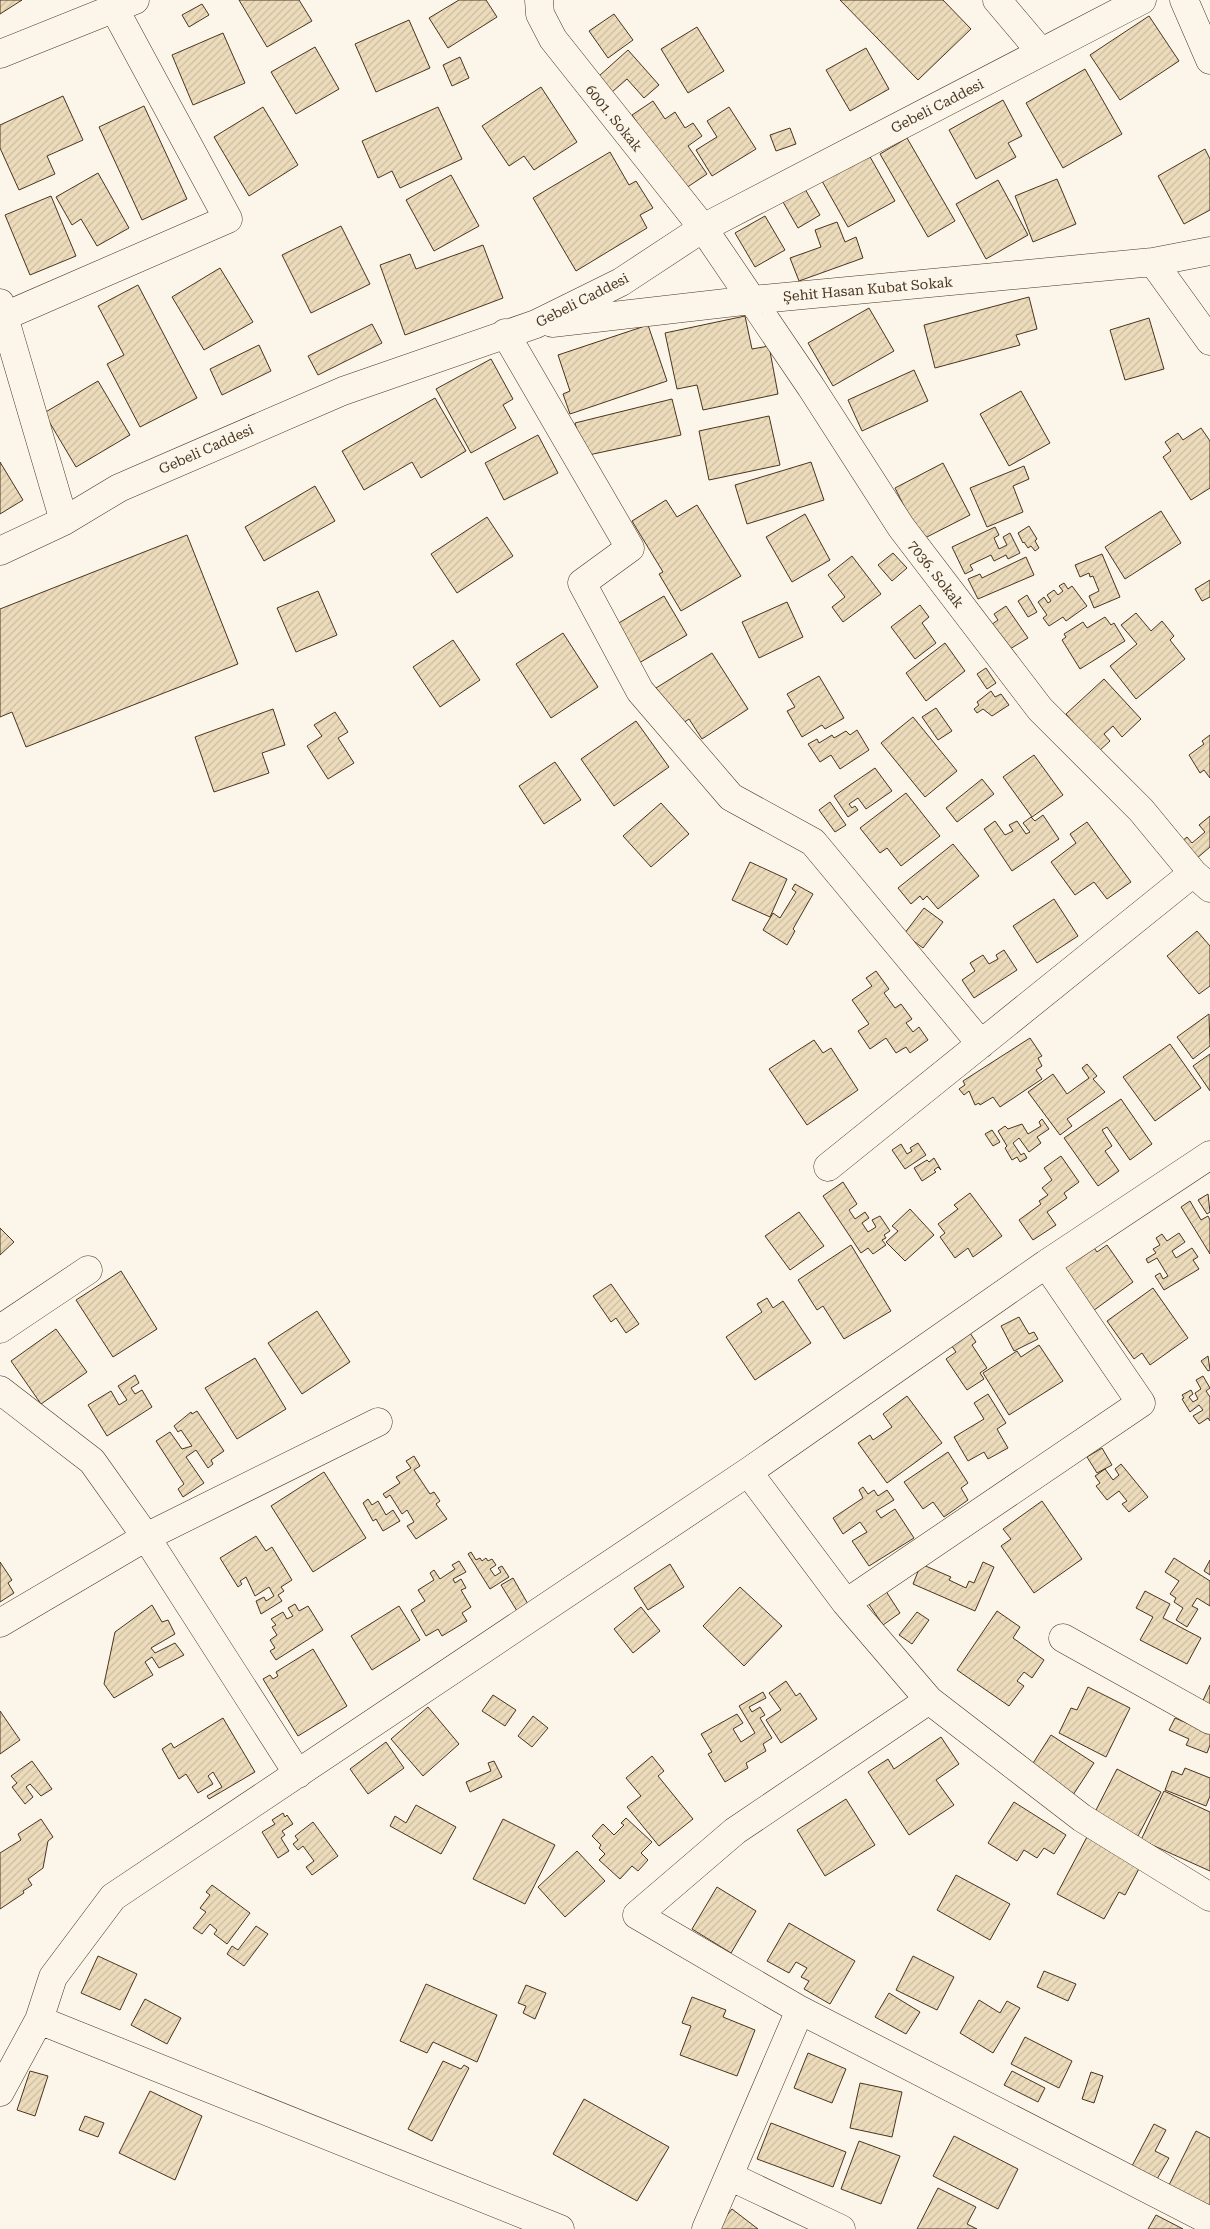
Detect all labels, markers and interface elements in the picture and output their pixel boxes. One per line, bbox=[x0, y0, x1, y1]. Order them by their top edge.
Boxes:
street label: Gebeli Caddesi bbox=[888, 76, 986, 136]
street label: 6001. Sokak bbox=[582, 82, 646, 155]
street label: Gebeli Caddesi bbox=[533, 270, 631, 330]
street label: Şehit Hasan Kubat Sokak bbox=[782, 274, 954, 304]
street label: Gebeli Caddesi bbox=[156, 421, 256, 477]
street label: 7036. Sokak bbox=[905, 537, 967, 611]

